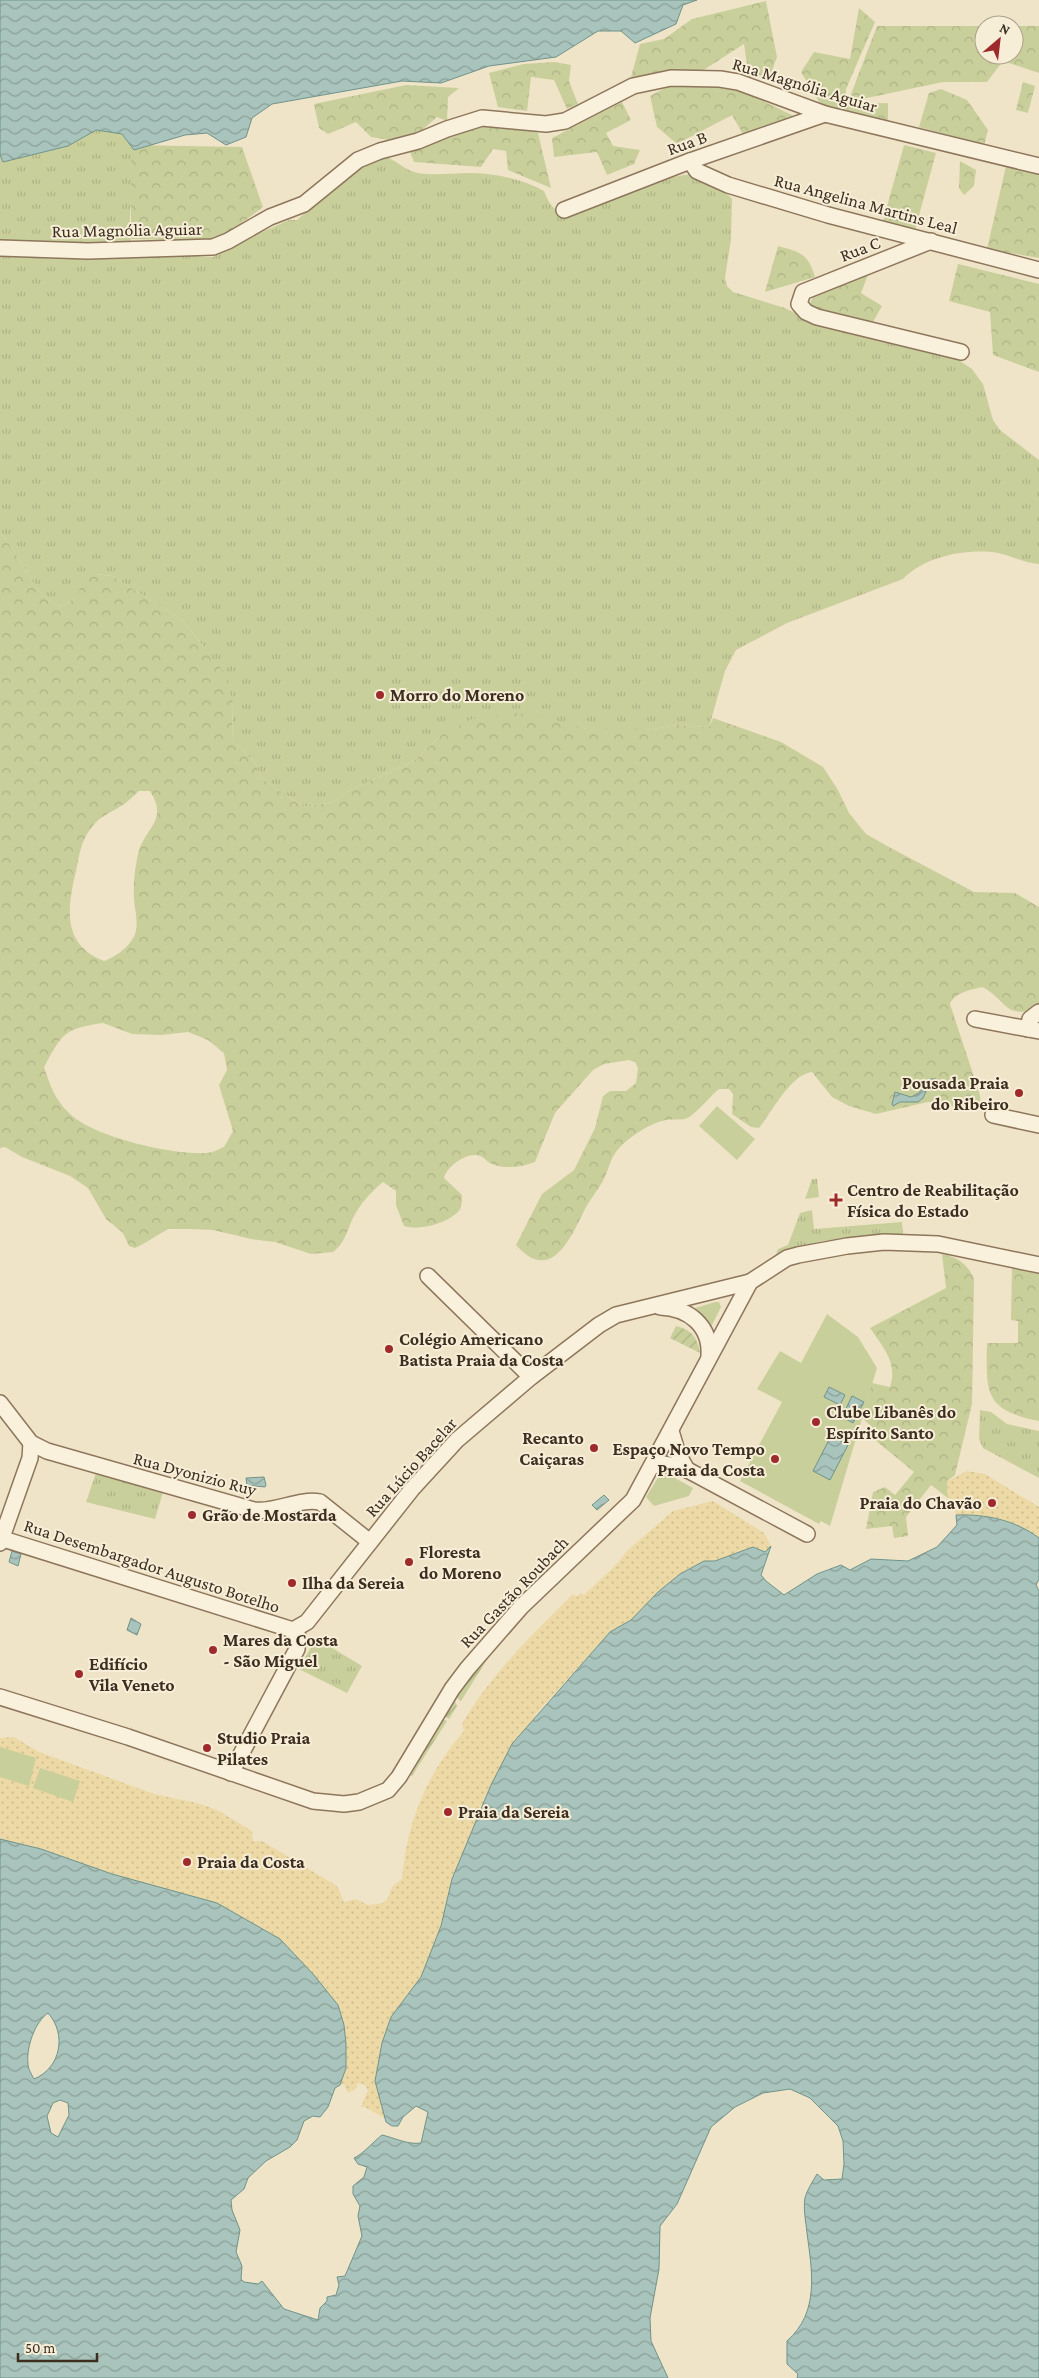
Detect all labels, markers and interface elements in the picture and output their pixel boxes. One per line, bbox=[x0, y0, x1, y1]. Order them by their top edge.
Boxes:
north arrow bbox=[974, 15, 1024, 65]
text: N bbox=[997, 19, 1013, 38]
street label: Rua Magnólia Aguiar bbox=[730, 53, 880, 117]
street label: Rua B bbox=[664, 127, 710, 159]
street label: Rua Angelina Martins Leal bbox=[772, 170, 960, 238]
street label: Rua Magnólia Aguiar bbox=[52, 219, 203, 241]
street label: Rua C bbox=[837, 232, 883, 266]
place label: Morro do Moreno bbox=[390, 685, 524, 705]
marker: Morro do Moreno bbox=[374, 689, 386, 701]
place label: Pousada Praia do Ribeiro bbox=[902, 1073, 1009, 1114]
marker: Pousada Praia do Ribeiro bbox=[1013, 1087, 1025, 1099]
place label: Centro de Reabilitação Física do Estado bbox=[847, 1180, 1019, 1221]
marker: Centro de Reabilitação Física do Estado bbox=[829, 1193, 843, 1207]
place label: Colégio Americano Batista Praia da Costa bbox=[399, 1329, 564, 1370]
marker: Colégio Americano Batista Praia da Costa bbox=[383, 1343, 395, 1355]
place label: Clube Libanês do Espírito Santo bbox=[826, 1402, 956, 1443]
street label: Rua Lúcio Bacelar bbox=[361, 1413, 461, 1521]
marker: Clube Libanês do Espírito Santo bbox=[810, 1416, 822, 1428]
place label: Recanto Caiçaras bbox=[519, 1428, 584, 1469]
place label: Espaço Novo Tempo Praia da Costa bbox=[612, 1439, 765, 1480]
marker: Recanto Caiçaras bbox=[588, 1442, 600, 1454]
street label: Rua Dyonizio Ruy bbox=[131, 1448, 259, 1500]
marker: Espaço Novo Tempo Praia da Costa bbox=[769, 1453, 781, 1465]
place label: Praia do Chavão bbox=[860, 1493, 982, 1513]
marker: Praia do Chavão bbox=[986, 1497, 998, 1509]
place label: Grão de Mostarda bbox=[202, 1505, 337, 1525]
marker: Grão de Mostarda bbox=[186, 1509, 198, 1521]
street label: Rua Desembargador Augusto Botelho bbox=[21, 1515, 283, 1617]
street label: Rua Gastão Roubach bbox=[456, 1532, 573, 1652]
place label: Floresta do Moreno bbox=[419, 1542, 502, 1583]
marker: Floresta do Moreno bbox=[403, 1556, 415, 1568]
place label: Ilha da Sereia bbox=[302, 1573, 405, 1593]
marker: Ilha da Sereia bbox=[286, 1577, 298, 1589]
place label: Mares da Costa - São Miguel bbox=[223, 1630, 338, 1671]
marker: Mares da Costa - São Miguel bbox=[207, 1644, 219, 1656]
place label: Edifício Vila Veneto bbox=[88, 1654, 175, 1695]
marker: Edifício Vila Veneto bbox=[73, 1668, 85, 1680]
place label: Studio Praia Pilates bbox=[217, 1728, 310, 1769]
marker: Studio Praia Pilates bbox=[201, 1742, 213, 1754]
place label: Praia da Sereia bbox=[458, 1802, 570, 1822]
marker: Praia da Sereia bbox=[442, 1806, 454, 1818]
place label: Praia da Costa bbox=[197, 1852, 305, 1872]
marker: Praia da Costa bbox=[181, 1856, 193, 1868]
scale bar bbox=[18, 2330, 96, 2362]
text: 50 m bbox=[25, 2340, 55, 2356]

